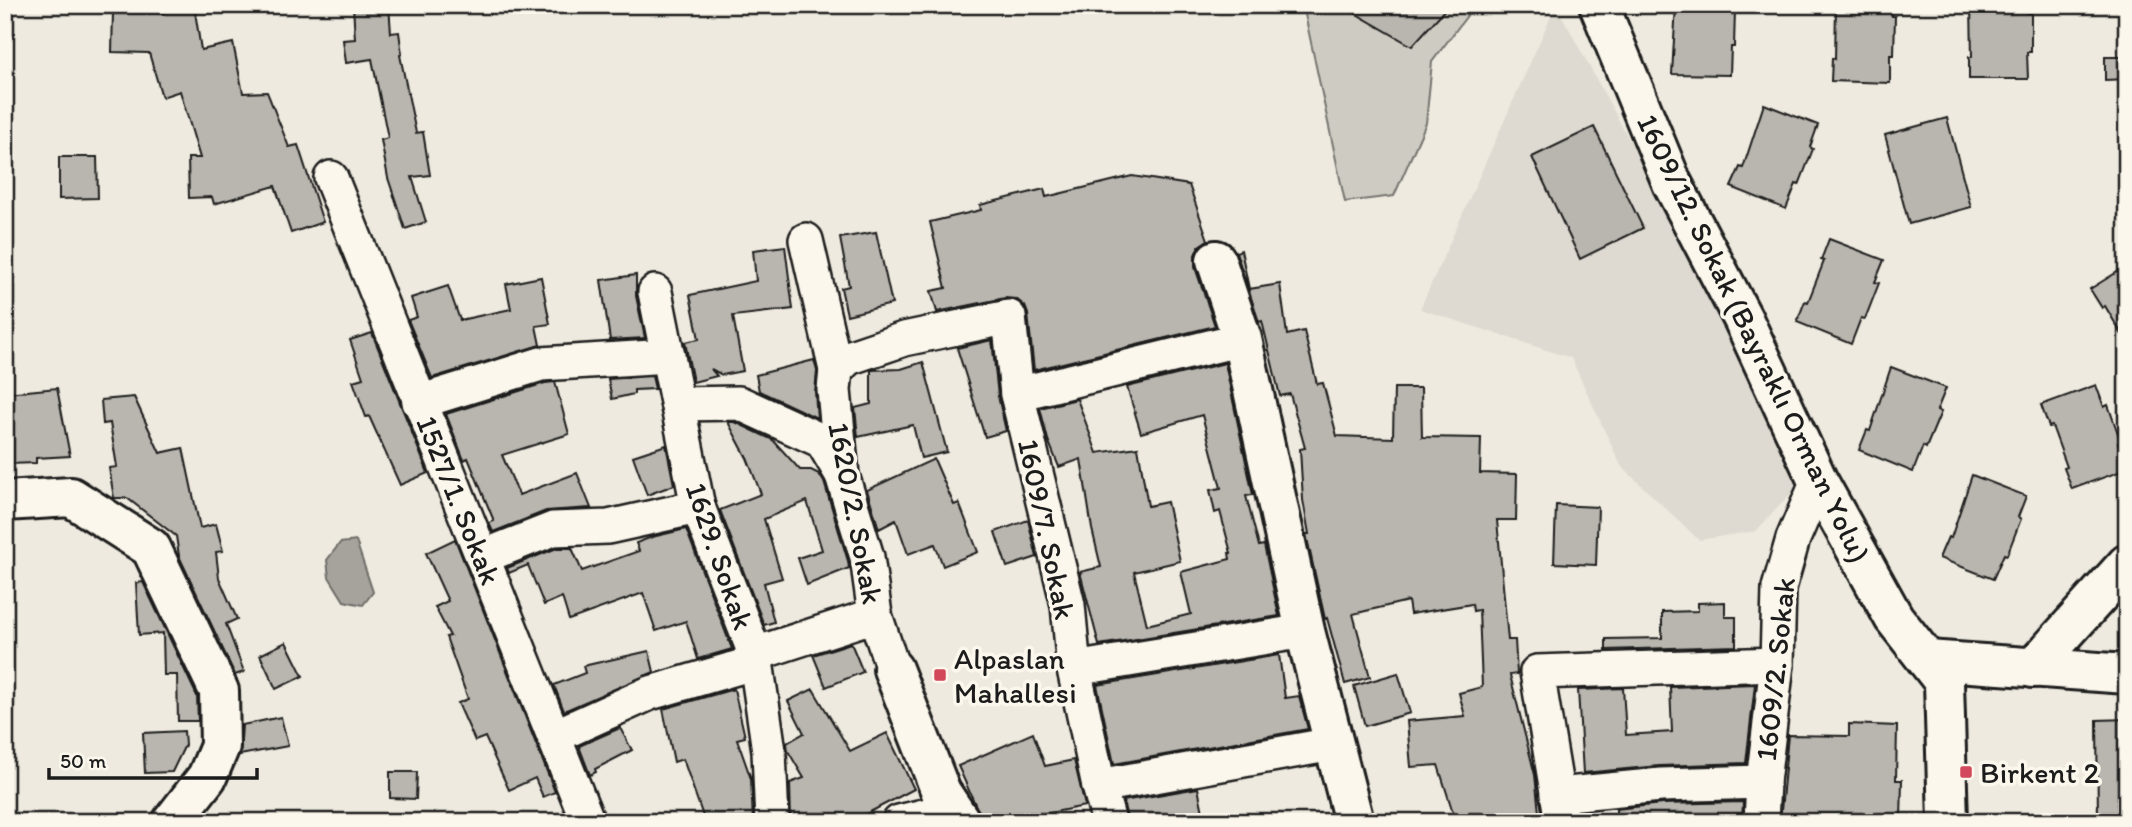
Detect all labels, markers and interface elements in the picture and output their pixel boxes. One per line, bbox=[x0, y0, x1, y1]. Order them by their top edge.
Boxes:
street label: 1609/12. Sokak (Bayraklı Orman Yolu) bbox=[1629, 108, 1879, 568]
street label: 1527/1. Sokak bbox=[408, 410, 510, 590]
street label: 1620/2. Sokak bbox=[820, 419, 892, 607]
street label: 1609/7. Sokak bbox=[1010, 435, 1084, 623]
street label: 1629. Sokak bbox=[678, 478, 762, 634]
street label: 1609/2. Sokak bbox=[1747, 575, 1803, 763]
place label: Alpaslan Mahallesi bbox=[954, 640, 1077, 711]
marker: Alpaslan Mahallesi bbox=[932, 667, 948, 683]
scale bar bbox=[49, 736, 257, 780]
text: 50 m bbox=[60, 748, 107, 773]
place label: Birkent 2 bbox=[1980, 754, 2100, 791]
marker: Birkent 2 bbox=[1958, 764, 1974, 780]

